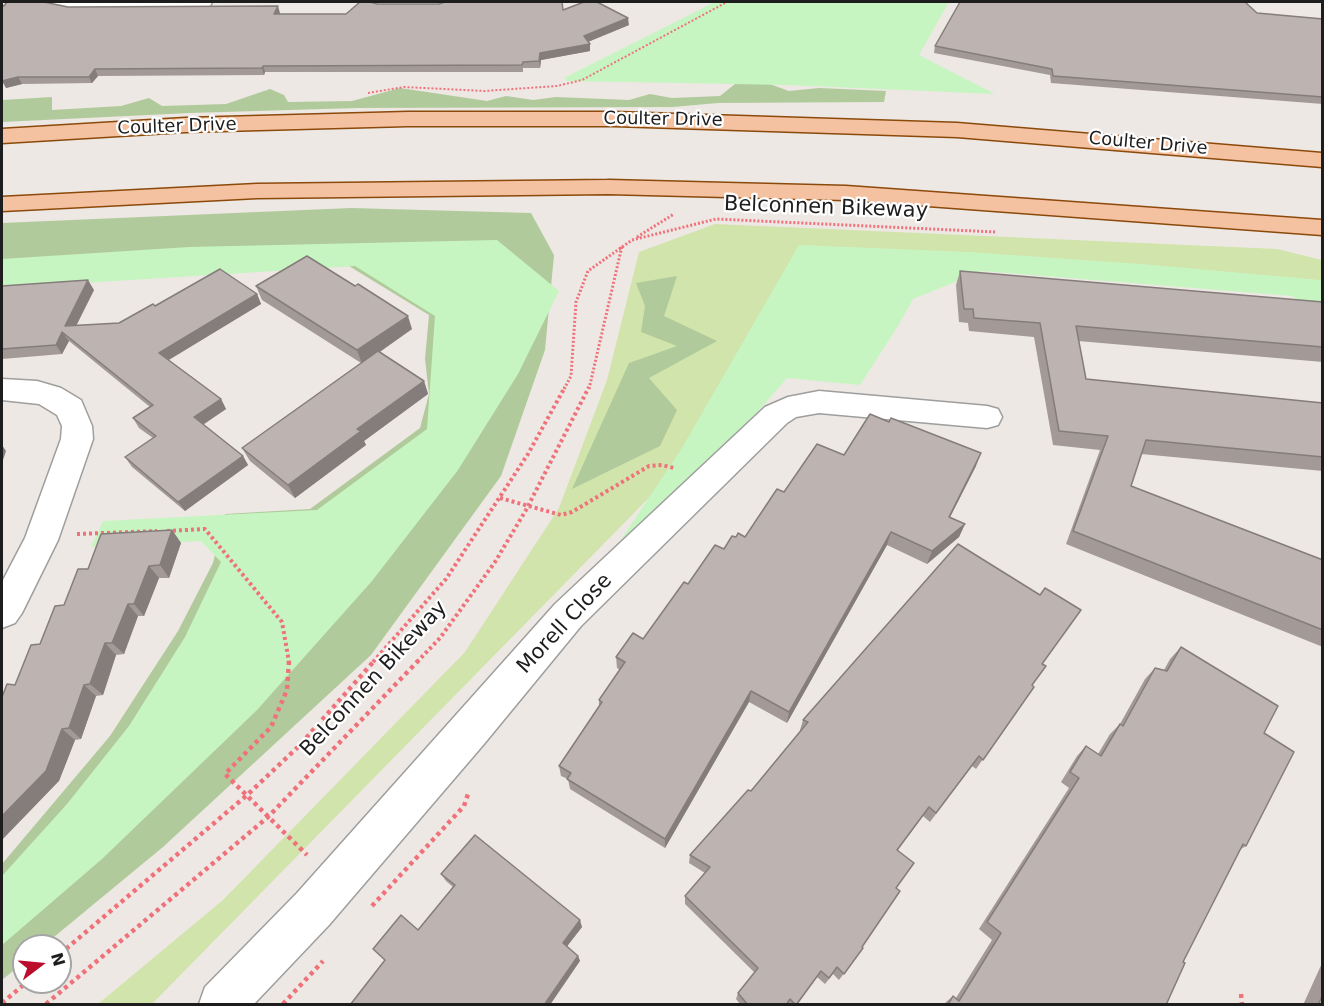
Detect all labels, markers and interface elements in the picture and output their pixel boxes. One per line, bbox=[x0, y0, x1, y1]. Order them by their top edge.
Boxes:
street label: Coulter Drive bbox=[603, 108, 723, 132]
street label: Coulter Drive bbox=[117, 114, 237, 140]
street label: Coulter Drive bbox=[1088, 128, 1208, 160]
street label: Belconnen Bikeway bbox=[724, 192, 928, 224]
street label: Morell Close bbox=[512, 569, 618, 679]
street label: Belconnen Bikeway bbox=[295, 596, 453, 762]
north arrow bbox=[12, 934, 72, 994]
text: N bbox=[47, 950, 69, 968]

